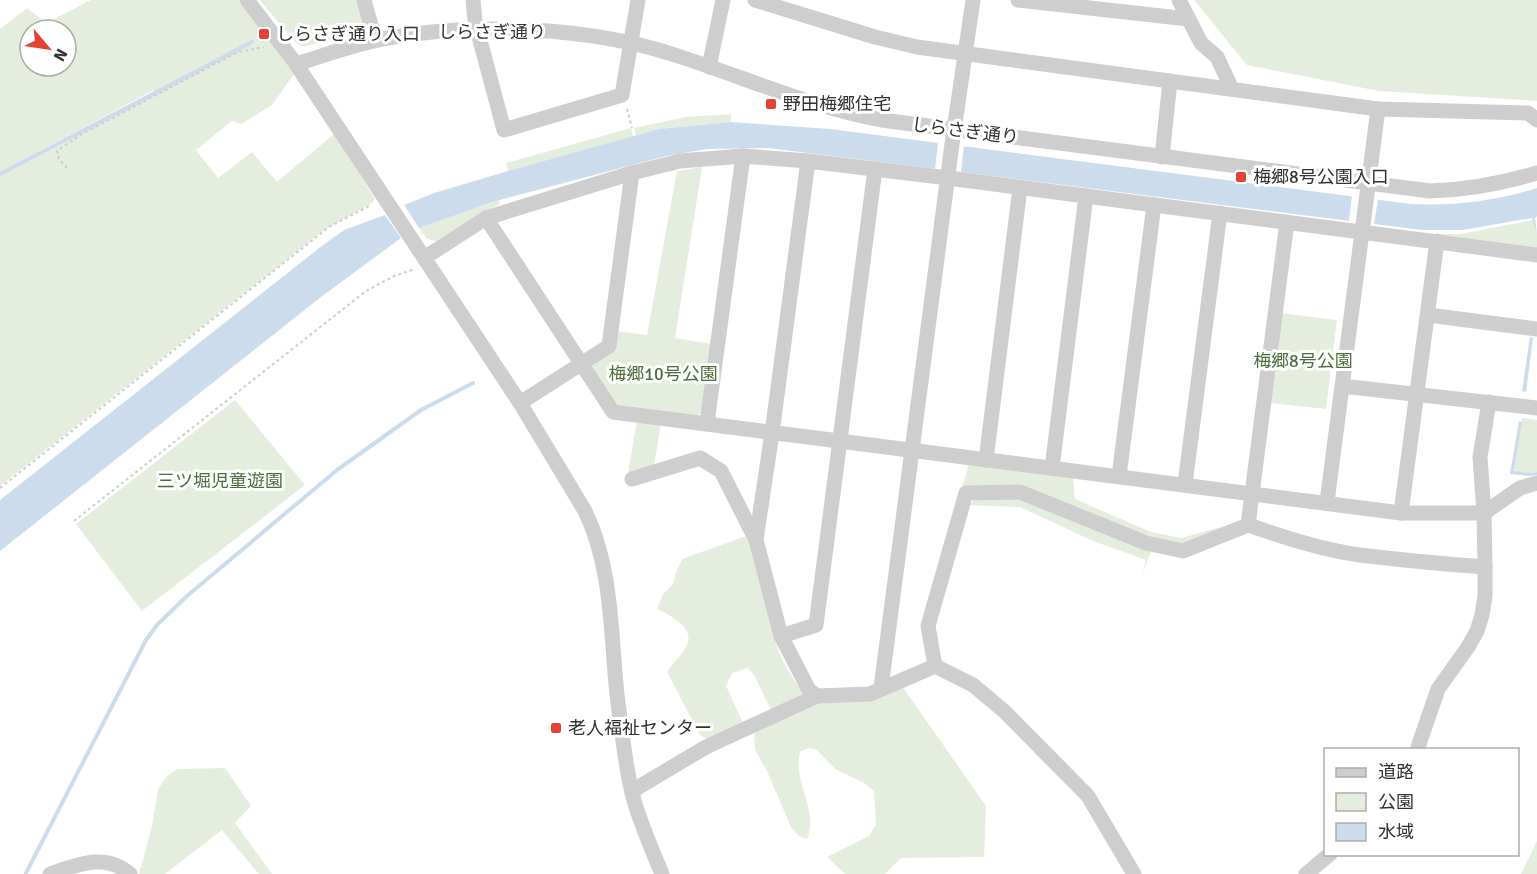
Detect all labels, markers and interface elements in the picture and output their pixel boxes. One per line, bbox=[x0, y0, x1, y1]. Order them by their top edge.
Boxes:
north arrow bbox=[18, 18, 78, 78]
street label: しらさぎ通り bbox=[438, 21, 546, 43]
place label: しらさぎ通り入口 bbox=[276, 23, 420, 45]
marker: しらさぎ通り入口 bbox=[257, 27, 271, 41]
text: N bbox=[49, 45, 72, 65]
place label: 野田梅郷住宅 bbox=[783, 93, 891, 115]
marker: 野田梅郷住宅 bbox=[764, 97, 778, 111]
street label: しらさぎ通り bbox=[910, 114, 1020, 148]
place label: 梅郷8号公園入口 bbox=[1253, 166, 1389, 188]
marker: 梅郷8号公園入口 bbox=[1234, 170, 1248, 184]
park label: 梅郷8号公園 bbox=[1253, 350, 1353, 372]
park label: 梅郷10号公園 bbox=[608, 363, 718, 385]
park label: 三ツ堀児童遊園 bbox=[157, 470, 283, 492]
place label: 老人福祉センター bbox=[568, 717, 712, 739]
marker: 老人福祉センター bbox=[549, 721, 563, 735]
legend bbox=[1324, 748, 1519, 856]
text: 道路 bbox=[1378, 761, 1414, 783]
text: 公園 bbox=[1378, 791, 1414, 813]
text: 水域 bbox=[1378, 821, 1414, 843]

